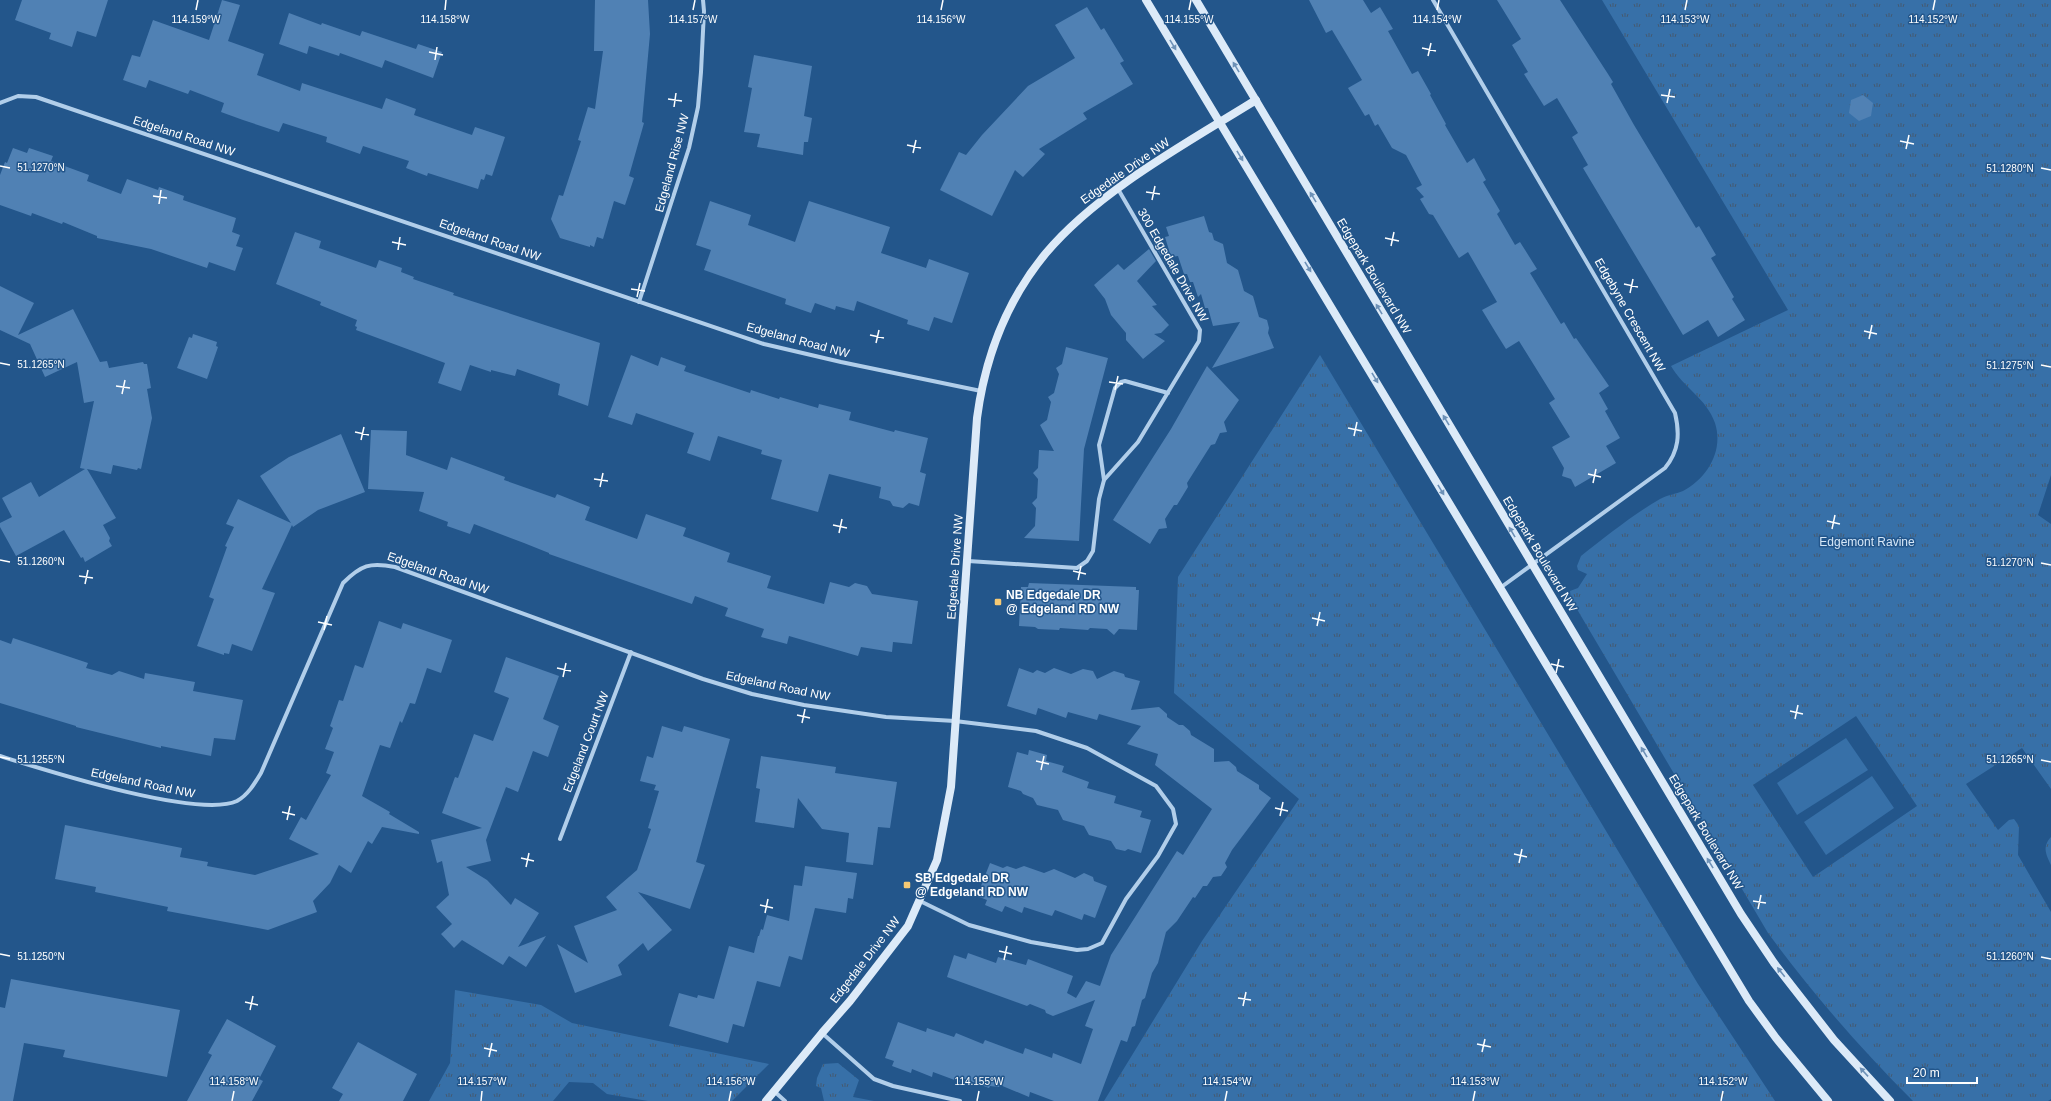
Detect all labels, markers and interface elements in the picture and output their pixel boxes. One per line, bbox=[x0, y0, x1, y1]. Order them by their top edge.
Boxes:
text: 114.159°W bbox=[172, 14, 221, 25]
text: 114.158°W bbox=[421, 14, 470, 25]
text: 114.157°W bbox=[669, 14, 718, 25]
text: 114.156°W bbox=[917, 14, 966, 25]
text: 114.155°W bbox=[1165, 14, 1214, 25]
text: 114.154°W bbox=[1413, 14, 1462, 25]
text: 114.153°W bbox=[1661, 14, 1710, 25]
text: 114.152°W bbox=[1909, 14, 1958, 25]
one-way arrow bbox=[1170, 39, 1177, 51]
one-way arrow bbox=[1232, 61, 1239, 73]
street label: Edgeland Rise NW bbox=[652, 112, 692, 214]
street label: Edgeland Road NW bbox=[131, 113, 237, 159]
street label: Edgedale Drive NW bbox=[1078, 135, 1173, 207]
one-way arrow bbox=[1237, 150, 1244, 162]
text: 51.1270°N bbox=[17, 162, 65, 173]
text: 51.1280°N bbox=[1986, 163, 2034, 174]
one-way arrow bbox=[1309, 191, 1316, 203]
street label: 300 Edgedale Drive NW bbox=[1135, 206, 1212, 325]
street label: Edgeland Road NW bbox=[438, 216, 543, 264]
street label: Edgepark Boulevard NW bbox=[1334, 216, 1414, 337]
street label: Edgebyne Crescent NW bbox=[1592, 256, 1669, 375]
one-way arrow bbox=[1304, 261, 1311, 273]
one-way arrow bbox=[1375, 304, 1383, 314]
street label: Edgeland Road NW bbox=[745, 320, 852, 361]
text: 51.1265°N bbox=[17, 359, 65, 370]
text: 51.1275°N bbox=[1986, 360, 2034, 371]
one-way arrow bbox=[1371, 372, 1378, 384]
one-way arrow bbox=[1442, 414, 1449, 426]
one-way arrow bbox=[1438, 484, 1445, 496]
street label: Edgepark Boulevard NW bbox=[1500, 494, 1580, 615]
street label: Edgedale Drive NW bbox=[944, 513, 966, 620]
one-way arrow bbox=[1509, 526, 1516, 538]
park label: Edgemont Ravine bbox=[1819, 535, 1915, 549]
street label: Edgeland Road NW bbox=[386, 549, 491, 597]
text: 51.1260°N bbox=[17, 556, 65, 567]
text: 51.1270°N bbox=[1986, 557, 2034, 568]
place label: NB Edgedale DR @ Edgeland RD NW bbox=[1006, 588, 1120, 616]
marker: NB Edgedale DR @ Edgeland RD NW bbox=[993, 597, 1003, 607]
street label: Edgeland Road NW bbox=[725, 668, 832, 704]
street label: Edgeland Court NW bbox=[560, 689, 612, 794]
one-way arrow bbox=[1640, 746, 1647, 758]
text: 51.1255°N bbox=[17, 754, 65, 765]
text: 51.1265°N bbox=[1986, 754, 2034, 765]
street label: Edgeland Road NW bbox=[90, 765, 197, 801]
street label: Edgepark Boulevard NW bbox=[1666, 772, 1746, 893]
one-way arrow bbox=[1707, 857, 1714, 869]
place label: SB Edgedale DR @ Edgeland RD NW bbox=[915, 871, 1029, 899]
marker: SB Edgedale DR @ Edgeland RD NW bbox=[902, 880, 912, 890]
street label: Edgedale Drive NW bbox=[827, 914, 903, 1006]
text: 51.1250°N bbox=[17, 951, 65, 962]
text: 51.1260°N bbox=[1986, 951, 2034, 962]
one-way arrow bbox=[1777, 967, 1786, 978]
scale bar bbox=[1907, 1059, 1977, 1085]
text: 20 m bbox=[1913, 1066, 1940, 1080]
one-way arrow bbox=[1859, 1067, 1869, 1077]
text: 114.158°W bbox=[210, 1076, 259, 1087]
text: 114.157°W bbox=[458, 1076, 507, 1087]
text: 114.156°W bbox=[707, 1076, 756, 1087]
text: 114.155°W bbox=[955, 1076, 1004, 1087]
text: 114.154°W bbox=[1203, 1076, 1252, 1087]
text: 114.153°W bbox=[1451, 1076, 1500, 1087]
text: 114.152°W bbox=[1699, 1076, 1748, 1087]

